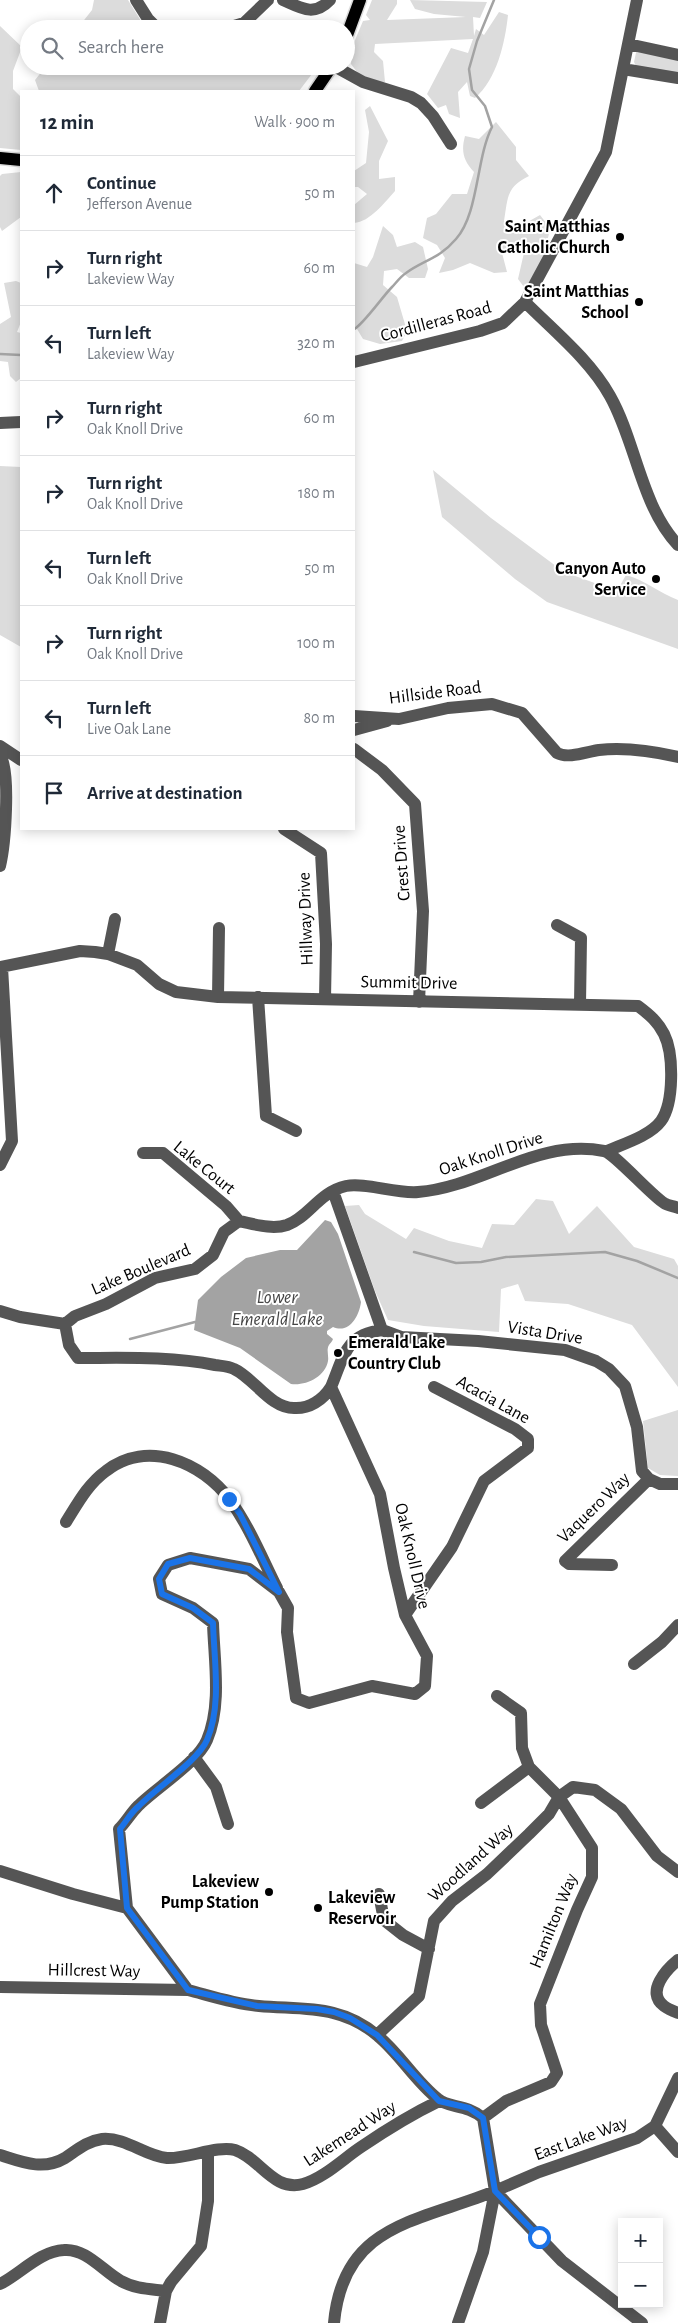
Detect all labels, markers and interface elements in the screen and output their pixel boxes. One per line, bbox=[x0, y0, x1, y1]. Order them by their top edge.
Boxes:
search box bbox=[20, 20, 355, 75]
icon: search bbox=[38, 34, 66, 62]
text: Search here bbox=[78, 38, 164, 57]
text: 12 min bbox=[40, 112, 94, 133]
text: Walk · 900 m bbox=[254, 114, 335, 130]
text: Continue bbox=[87, 174, 156, 193]
icon: ahead bbox=[40, 179, 68, 207]
text: 50 m bbox=[304, 185, 335, 201]
text: Jefferson Avenue bbox=[87, 196, 192, 212]
place label: Saint Matthias Catholic Church bbox=[497, 218, 610, 257]
marker: Saint Matthias Catholic Church bbox=[614, 231, 626, 243]
text: Turn right bbox=[87, 249, 162, 268]
icon: right bbox=[40, 254, 68, 282]
text: 60 m bbox=[304, 260, 335, 276]
text: Lakeview Way bbox=[87, 271, 174, 287]
place label: Saint Matthias School bbox=[524, 283, 629, 322]
marker: Saint Matthias School bbox=[633, 296, 645, 308]
street label: Cordilleras Road bbox=[379, 299, 493, 345]
text: Turn left bbox=[87, 324, 151, 343]
icon: left bbox=[40, 329, 68, 357]
text: 320 m bbox=[297, 335, 335, 351]
text: Lakeview Way bbox=[87, 346, 174, 362]
text: Turn right bbox=[87, 399, 162, 418]
icon: right bbox=[40, 404, 68, 432]
text: 60 m bbox=[304, 410, 335, 426]
text: Oak Knoll Drive bbox=[87, 421, 183, 437]
text: Turn right bbox=[87, 474, 162, 493]
icon: right bbox=[40, 479, 68, 507]
text: 180 m bbox=[298, 485, 335, 501]
text: Oak Knoll Drive bbox=[87, 496, 183, 512]
text: Turn left bbox=[87, 549, 151, 568]
icon: left bbox=[40, 554, 68, 582]
text: 50 m bbox=[304, 560, 335, 576]
place label: Canyon Auto Service bbox=[555, 560, 646, 599]
text: Oak Knoll Drive bbox=[87, 571, 183, 587]
marker: Canyon Auto Service bbox=[650, 573, 662, 585]
text: Turn right bbox=[87, 624, 162, 643]
icon: right bbox=[40, 629, 68, 657]
text: 100 m bbox=[297, 635, 335, 651]
text: Oak Knoll Drive bbox=[87, 646, 183, 662]
street label: Hillside Road bbox=[388, 678, 482, 708]
text: Turn left bbox=[87, 699, 151, 718]
icon: left bbox=[40, 704, 68, 732]
text: 80 m bbox=[304, 710, 335, 726]
text: Live Oak Lane bbox=[87, 721, 171, 737]
icon: arrive bbox=[40, 779, 68, 807]
text: Arrive at destination bbox=[87, 784, 243, 803]
street label: Crest Drive bbox=[390, 825, 414, 901]
street label: Hillway Drive bbox=[295, 872, 317, 966]
street label: Summit Drive bbox=[361, 973, 457, 993]
street label: Oak Knoll Drive bbox=[437, 1129, 545, 1179]
street label: Lake Court bbox=[170, 1138, 238, 1198]
street label: Lake Boulevard bbox=[89, 1241, 193, 1299]
water label: Lower Emerald Lake bbox=[231, 1288, 323, 1329]
street label: Vista Drive bbox=[506, 1318, 584, 1348]
place label: Emerald Lake Country Club bbox=[348, 1334, 445, 1373]
marker: Emerald Lake Country Club bbox=[332, 1347, 344, 1359]
street label: Acacia Lane bbox=[453, 1373, 533, 1427]
street label: Vaquero Way bbox=[554, 1469, 634, 1547]
route end bbox=[218, 1488, 241, 1511]
street label: Oak Knoll Drive bbox=[391, 1501, 433, 1611]
street label: Woodland Way bbox=[425, 1820, 517, 1906]
street label: Hamilton Way bbox=[527, 1871, 581, 1971]
place label: Lakeview Pump Station bbox=[161, 1873, 259, 1912]
marker: Lakeview Pump Station bbox=[263, 1886, 275, 1898]
place label: Lakeview Reservoir bbox=[328, 1889, 397, 1928]
marker: Lakeview Reservoir bbox=[312, 1902, 324, 1914]
street label: Hillcrest Way bbox=[48, 1961, 141, 1981]
street label: Lakemead Way bbox=[301, 2097, 400, 2170]
street label: East Lake Way bbox=[532, 2114, 630, 2164]
map controls bbox=[618, 2218, 663, 2308]
button: + bbox=[618, 2218, 663, 2263]
route start bbox=[528, 2226, 551, 2249]
button: − bbox=[618, 2263, 663, 2308]

